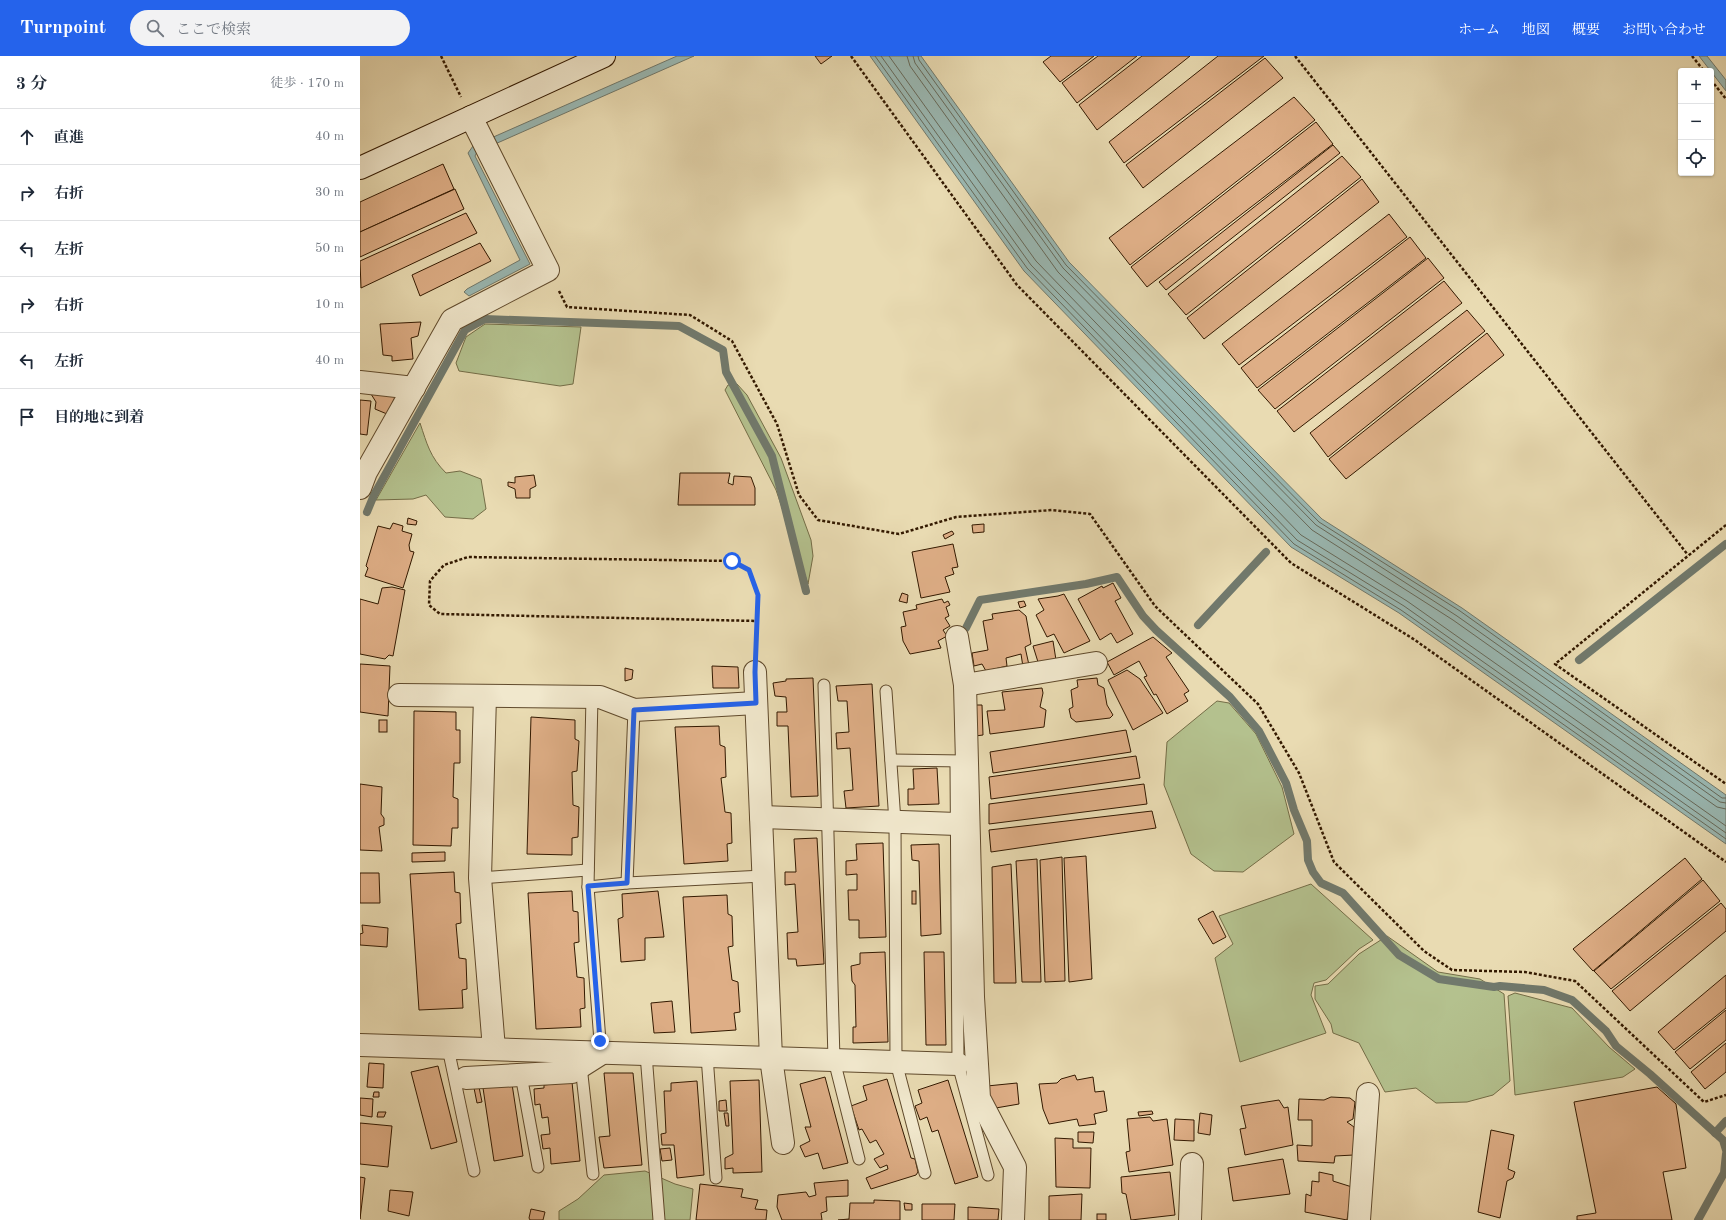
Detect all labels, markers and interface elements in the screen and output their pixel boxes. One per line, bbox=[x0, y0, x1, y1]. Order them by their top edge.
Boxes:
search box bbox=[130, 10, 410, 46]
icon: search bbox=[144, 17, 166, 39]
text: Turnpoint bbox=[20, 19, 106, 38]
text: ここで検索 bbox=[176, 23, 251, 38]
text: ホーム bbox=[1458, 23, 1500, 37]
text: 地図 bbox=[1522, 23, 1550, 37]
text: 概要 bbox=[1572, 23, 1600, 37]
text: お問い合わせ bbox=[1622, 23, 1706, 37]
map controls bbox=[1678, 68, 1714, 176]
button: + bbox=[1678, 68, 1714, 104]
text: 3 分 bbox=[16, 76, 48, 93]
text: 徒歩 · 170 m bbox=[270, 77, 344, 90]
button: − bbox=[1678, 104, 1714, 140]
icon: ahead bbox=[16, 126, 38, 148]
text: 40 m bbox=[315, 130, 344, 143]
text: 直進 bbox=[54, 131, 84, 146]
button: locate bbox=[1678, 140, 1714, 176]
icon: right bbox=[16, 182, 38, 204]
text: 30 m bbox=[315, 186, 344, 199]
text: 右折 bbox=[54, 187, 84, 202]
icon: left bbox=[16, 238, 38, 260]
text: 50 m bbox=[315, 242, 344, 255]
text: 左折 bbox=[54, 243, 84, 258]
icon: right bbox=[16, 294, 38, 316]
text: 10 m bbox=[315, 298, 344, 311]
text: 右折 bbox=[54, 299, 84, 314]
icon: left bbox=[16, 350, 38, 372]
text: 40 m bbox=[315, 354, 344, 367]
text: 左折 bbox=[54, 355, 84, 370]
icon: arrive bbox=[16, 406, 38, 428]
text: 目的地に到着 bbox=[54, 411, 144, 426]
route start bbox=[723, 552, 741, 570]
route end bbox=[591, 1032, 609, 1050]

